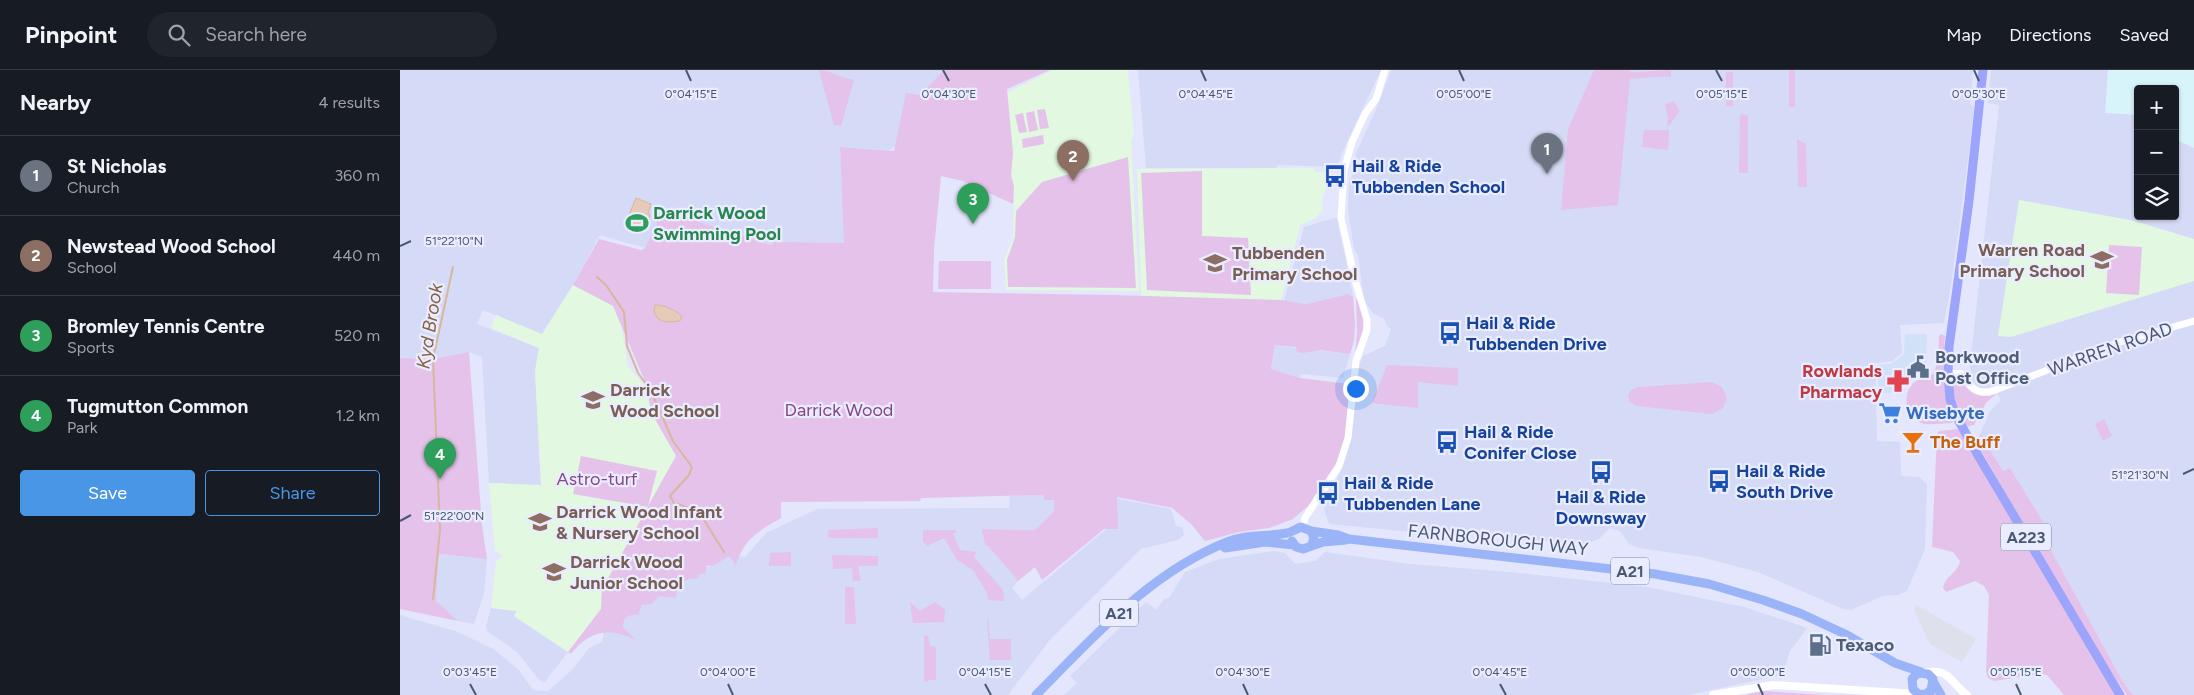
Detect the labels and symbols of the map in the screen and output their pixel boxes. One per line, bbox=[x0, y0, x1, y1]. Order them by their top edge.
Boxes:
text: 0°04'15"E bbox=[665, 87, 717, 101]
text: 0°04'30"E bbox=[922, 87, 976, 101]
text: 0°04'45"E bbox=[1179, 87, 1233, 101]
text: 0°05'00"E bbox=[1436, 87, 1492, 101]
text: 0°05'15"E bbox=[1696, 87, 1748, 101]
text: 0°05'30"E bbox=[1952, 87, 2006, 101]
pin: 1 bbox=[1531, 133, 1563, 174]
pin: 2 bbox=[1057, 140, 1089, 181]
place label: Hail & Ride Tubbenden School bbox=[1352, 155, 1505, 198]
bus stop icon: Hail & Ride Tubbenden School bbox=[1322, 163, 1348, 189]
pin: 3 bbox=[957, 183, 989, 224]
place label: Darrick Wood Swimming Pool bbox=[653, 202, 781, 245]
sports icon: Darrick Wood Swimming Pool bbox=[624, 210, 650, 236]
text: 51°22'10"N bbox=[425, 234, 483, 248]
place label: Warren Road Primary School bbox=[1960, 239, 2085, 282]
place label: Tubbenden Primary School bbox=[1232, 242, 1357, 285]
school or university icon: Warren Road Primary School bbox=[2089, 247, 2115, 273]
school or university icon: Tubbenden Primary School bbox=[1202, 250, 1228, 276]
water label: Kyd Brook bbox=[411, 281, 448, 371]
place label: Hail & Ride Tubbenden Drive bbox=[1466, 312, 1607, 355]
street label: WARREN ROAD bbox=[2045, 317, 2175, 381]
bus stop icon: Hail & Ride Tubbenden Drive bbox=[1437, 320, 1463, 346]
place label: Borkwood Post Office bbox=[1935, 346, 2029, 389]
public building icon: Borkwood Post Office bbox=[1905, 354, 1931, 380]
place label: Rowlands Pharmacy bbox=[1799, 360, 1883, 403]
pharmacy icon: Rowlands Pharmacy bbox=[1885, 368, 1911, 394]
your location bbox=[1343, 376, 1369, 402]
place label: Darrick Wood School bbox=[610, 379, 719, 422]
school or university icon: Darrick Wood School bbox=[580, 387, 606, 413]
park label: Darrick Wood bbox=[785, 399, 893, 421]
supermarket icon: Wisebyte bbox=[1877, 400, 1903, 426]
place label: Wisebyte bbox=[1906, 402, 1985, 424]
place label: Hail & Ride Conifer Close bbox=[1464, 421, 1577, 464]
bus stop icon: Hail & Ride Conifer Close bbox=[1434, 429, 1460, 455]
bar icon: The Buff bbox=[1900, 429, 1926, 455]
place label: The Buff bbox=[1930, 431, 2001, 453]
pin: 4 bbox=[424, 438, 456, 479]
bus stop icon: Hail & Ride Downsway bbox=[1588, 459, 1614, 485]
place label: Hail & Ride South Drive bbox=[1736, 460, 1833, 503]
park label: Astro-turf bbox=[557, 468, 638, 490]
bus stop icon: Hail & Ride South Drive bbox=[1706, 468, 1732, 494]
text: 51°21'30"N bbox=[2111, 468, 2169, 482]
place label: Hail & Ride Tubbenden Lane bbox=[1344, 472, 1480, 515]
bus stop icon: Hail & Ride Tubbenden Lane bbox=[1315, 480, 1341, 506]
place label: Hail & Ride Downsway bbox=[1556, 486, 1647, 529]
place label: Darrick Wood Infant & Nursery School bbox=[556, 501, 723, 544]
text: 51°22'00"N bbox=[424, 509, 484, 523]
school or university icon: Darrick Wood Infant & Nursery School bbox=[527, 509, 553, 535]
street label: FARNBOROUGH WAY bbox=[1407, 520, 1589, 560]
road number: A223 bbox=[2001, 524, 2051, 551]
place label: Darrick Wood Junior School bbox=[570, 551, 683, 594]
road number: A21 bbox=[1611, 558, 1649, 584]
school or university icon: Darrick Wood Junior School bbox=[541, 559, 567, 585]
road number: A21 bbox=[1100, 600, 1138, 626]
fuel station icon: Texaco bbox=[1807, 632, 1833, 658]
place label: Texaco bbox=[1836, 634, 1894, 656]
text: 0°03'45"E bbox=[443, 665, 497, 679]
text: 0°04'00"E bbox=[700, 665, 756, 679]
text: 0°04'15"E bbox=[959, 665, 1011, 679]
text: 0°04'30"E bbox=[1216, 665, 1270, 679]
text: 0°04'45"E bbox=[1473, 665, 1527, 679]
text: 0°05'00"E bbox=[1730, 665, 1786, 679]
text: 0°05'15"E bbox=[1990, 665, 2042, 679]

